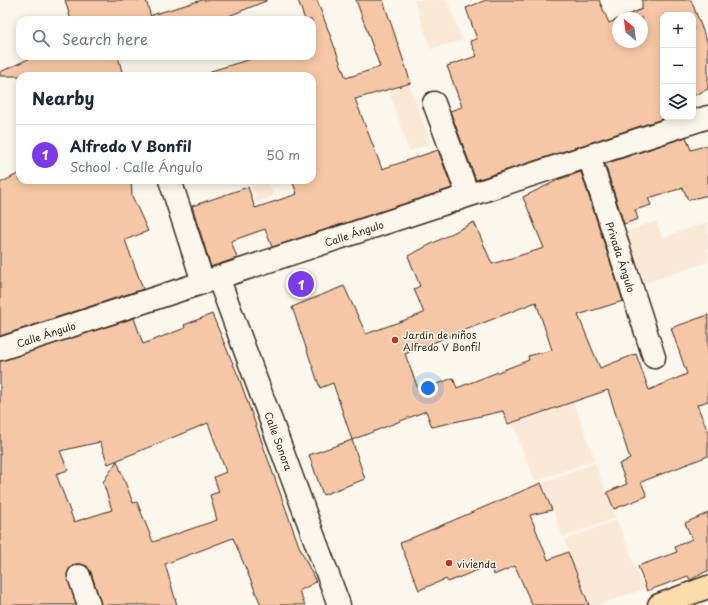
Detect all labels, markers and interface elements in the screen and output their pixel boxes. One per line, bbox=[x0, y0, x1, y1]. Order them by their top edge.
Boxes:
north arrow bbox=[612, 12, 648, 48]
map controls bbox=[660, 12, 696, 120]
button: + bbox=[660, 12, 696, 48]
search box bbox=[16, 16, 316, 60]
icon: search bbox=[30, 27, 52, 49]
text: Search here bbox=[62, 27, 148, 50]
button: − bbox=[660, 48, 696, 84]
button: layers bbox=[660, 84, 696, 120]
text: Nearby bbox=[32, 85, 94, 111]
text: Alfredo V Bonfil bbox=[70, 134, 192, 157]
text: 1 bbox=[42, 145, 48, 164]
text: 50 m bbox=[266, 145, 300, 164]
text: School · Calle Ángulo bbox=[70, 157, 203, 176]
street label: Calle Ángulo bbox=[323, 216, 386, 250]
street label: Privada Ángulo bbox=[603, 220, 640, 295]
pin: 1 bbox=[288, 269, 314, 299]
street label: Calle Ángulo bbox=[15, 317, 78, 351]
place label: Jardin de niños Alfredo V Bonfil bbox=[403, 327, 481, 354]
marker: Jardin de niños Alfredo V Bonfil bbox=[390, 335, 400, 345]
your location bbox=[418, 378, 438, 398]
street label: Calle Sonora bbox=[261, 409, 297, 473]
place label: vivienda bbox=[457, 556, 496, 571]
marker: vivienda bbox=[444, 558, 454, 568]

